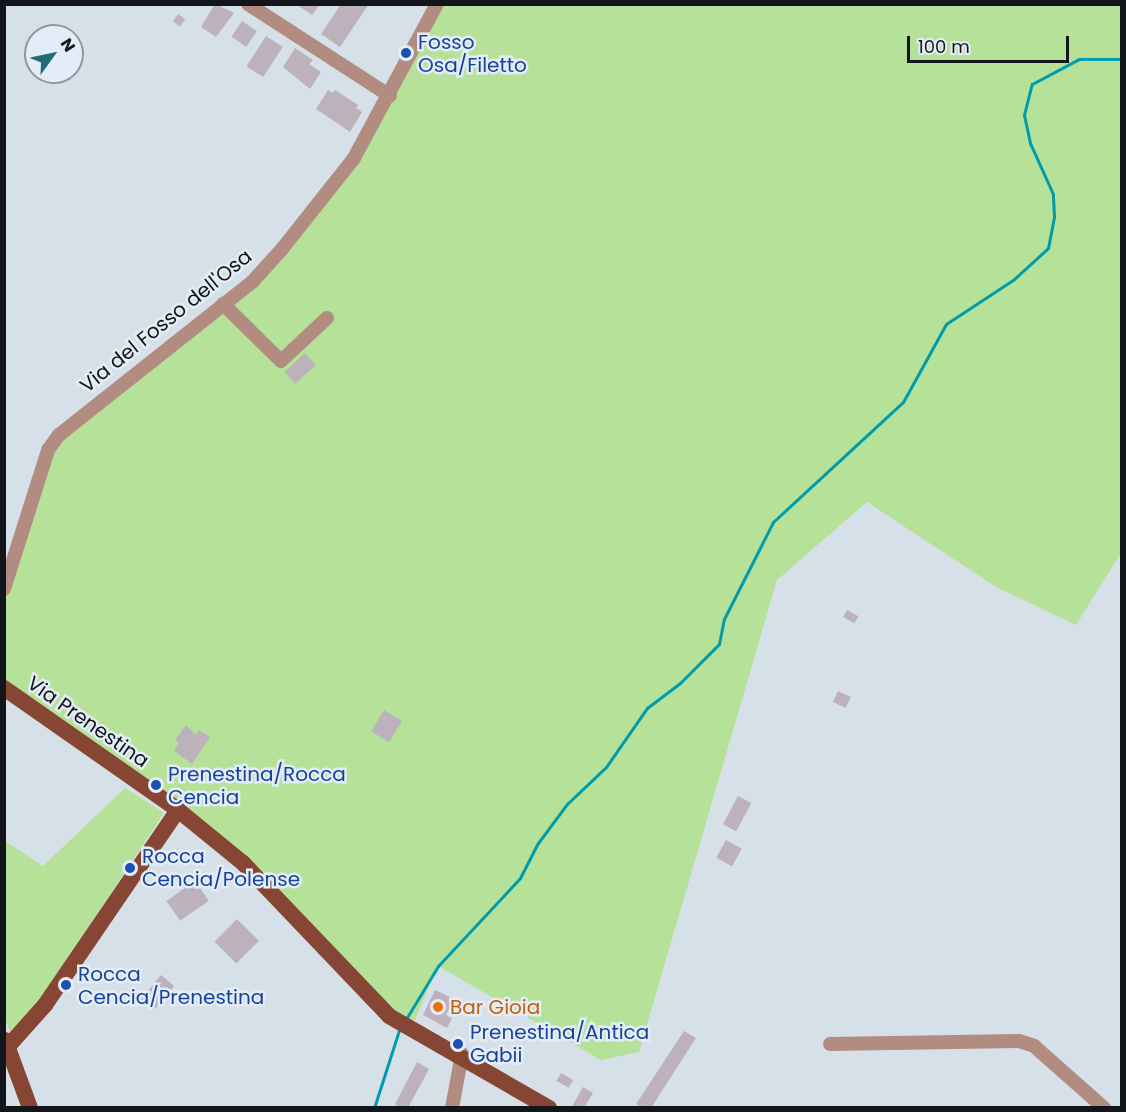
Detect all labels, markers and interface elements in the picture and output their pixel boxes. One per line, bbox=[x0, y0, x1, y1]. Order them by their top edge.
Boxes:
north arrow bbox=[24, 24, 84, 84]
scale bar bbox=[910, 24, 1072, 62]
place label: Fosso Osa/Filetto bbox=[418, 30, 527, 77]
text: N bbox=[55, 34, 81, 56]
text: 100 m bbox=[918, 34, 970, 59]
marker: Fosso Osa/Filetto bbox=[399, 46, 413, 60]
street label: Via del Fosso dell'Osa bbox=[75, 244, 257, 398]
street label: Via Prenestina bbox=[23, 671, 153, 773]
place label: Prenestina/Rocca Cencia bbox=[168, 762, 346, 809]
marker: Prenestina/Rocca Cencia bbox=[149, 778, 163, 792]
place label: Rocca Cencia/Polense bbox=[142, 844, 300, 891]
marker: Rocca Cencia/Polense bbox=[123, 861, 137, 875]
place label: Rocca Cencia/Prenestina bbox=[78, 962, 264, 1009]
marker: Rocca Cencia/Prenestina bbox=[59, 978, 73, 992]
place label: Bar Gioia bbox=[450, 995, 540, 1019]
marker: Bar Gioia bbox=[431, 1000, 445, 1014]
place label: Prenestina/Antica Gabii bbox=[470, 1020, 649, 1067]
marker: Prenestina/Antica Gabii bbox=[451, 1037, 465, 1051]

